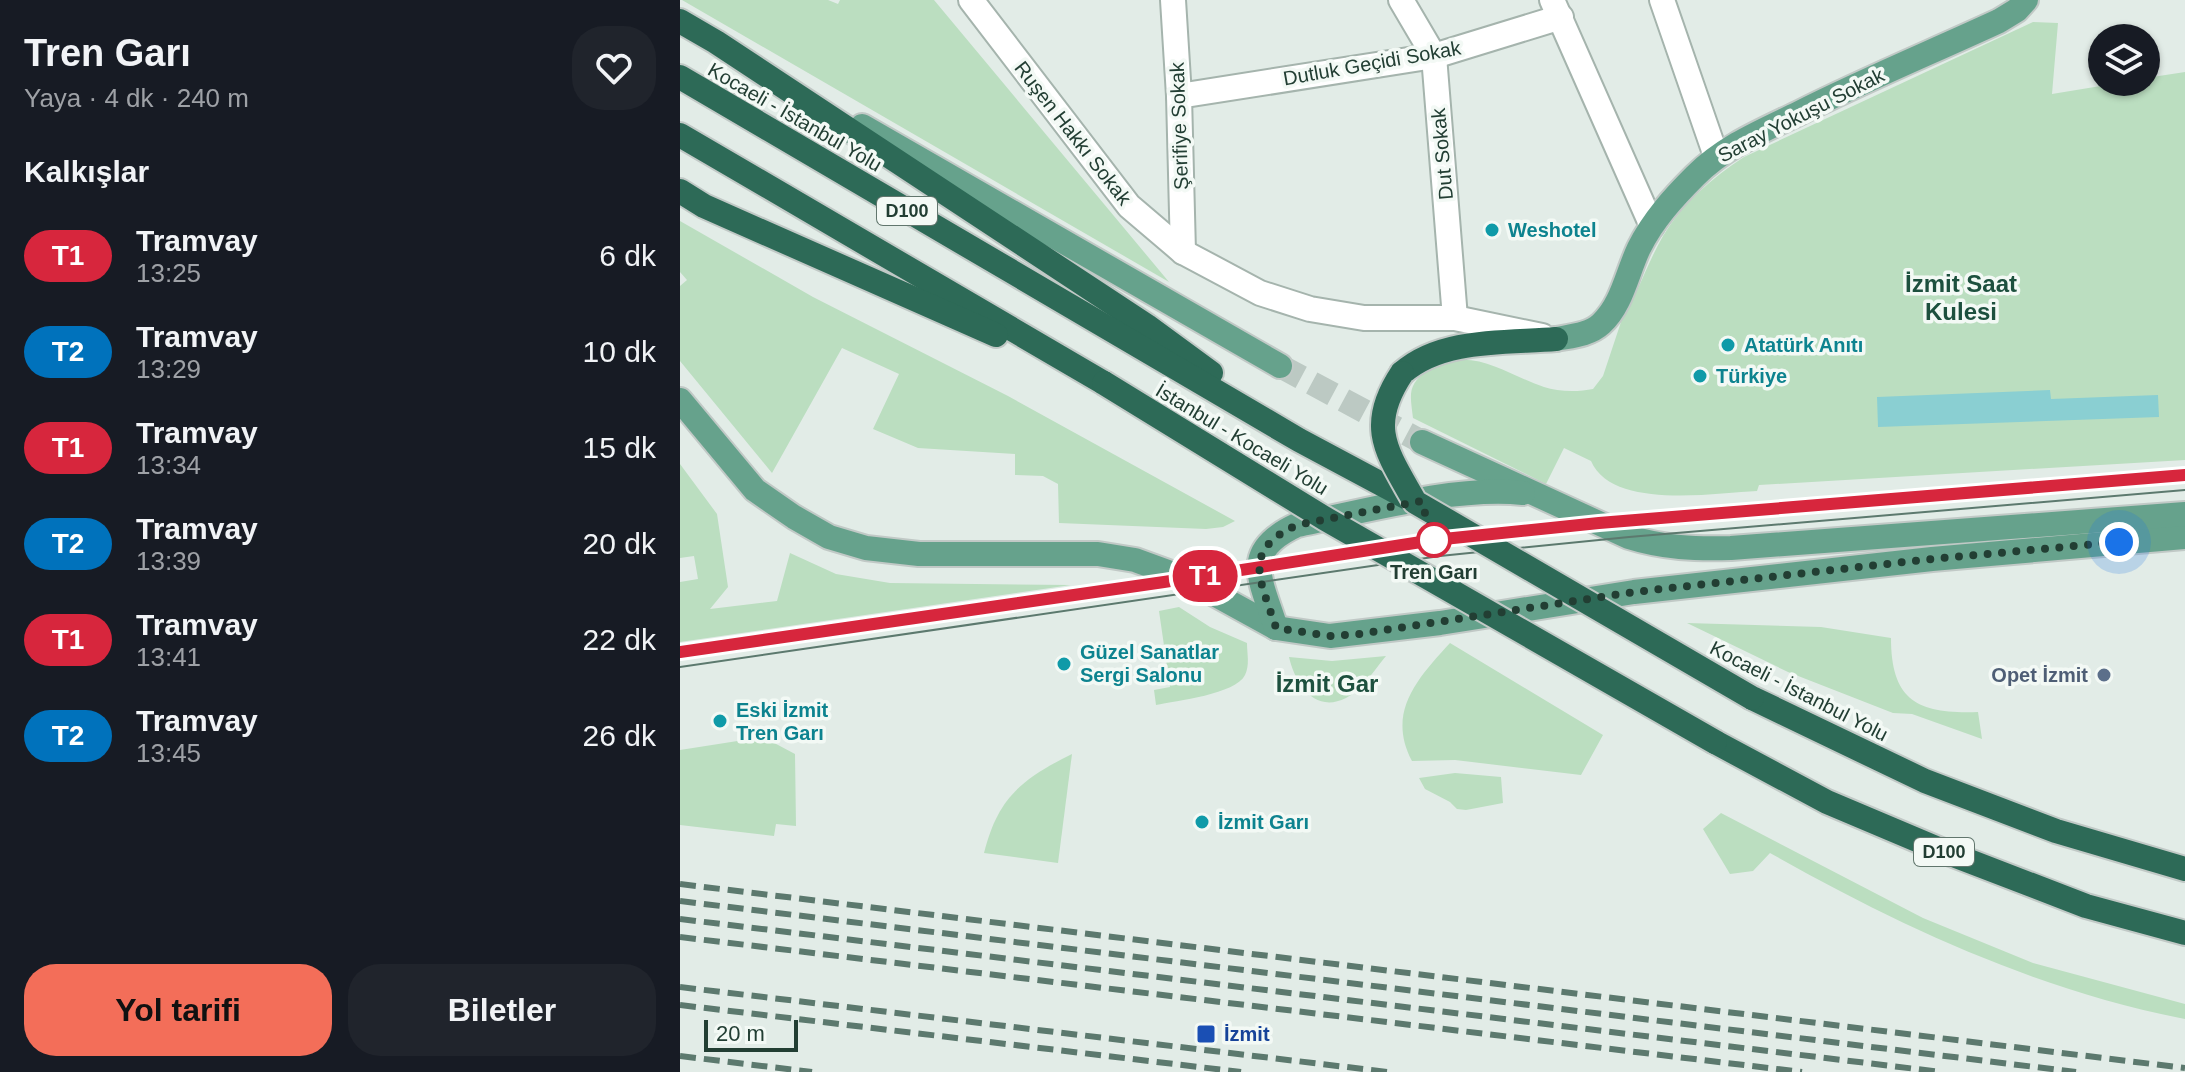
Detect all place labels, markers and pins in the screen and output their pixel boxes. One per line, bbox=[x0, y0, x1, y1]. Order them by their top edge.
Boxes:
place label: Weshotel bbox=[1508, 219, 1597, 241]
marker: Weshotel bbox=[1483, 221, 1501, 239]
place label: Atatürk Anıtı bbox=[1744, 334, 1863, 356]
marker: Atatürk Anıtı bbox=[1719, 336, 1737, 354]
place label: Türkiye bbox=[1716, 365, 1787, 387]
marker: Türkiye bbox=[1691, 367, 1709, 385]
marker: Tren Garı bbox=[1417, 523, 1451, 557]
place label: Tren Garı bbox=[1390, 561, 1478, 583]
place label: Güzel Sanatlar Sergi Salonu bbox=[1080, 641, 1219, 686]
marker: Güzel Sanatlar Sergi Salonu bbox=[1055, 655, 1073, 673]
place label: Opet İzmit bbox=[1991, 664, 2088, 686]
marker: Opet İzmit bbox=[2095, 666, 2113, 684]
place label: Eski İzmit Tren Garı bbox=[736, 699, 829, 744]
marker: Eski İzmit Tren Garı bbox=[711, 712, 729, 730]
place label: İzmit Garı bbox=[1218, 811, 1309, 833]
marker: İzmit Garı bbox=[1193, 813, 1211, 831]
marker: İzmit bbox=[1195, 1023, 1217, 1045]
place label: İzmit bbox=[1224, 1023, 1270, 1045]

